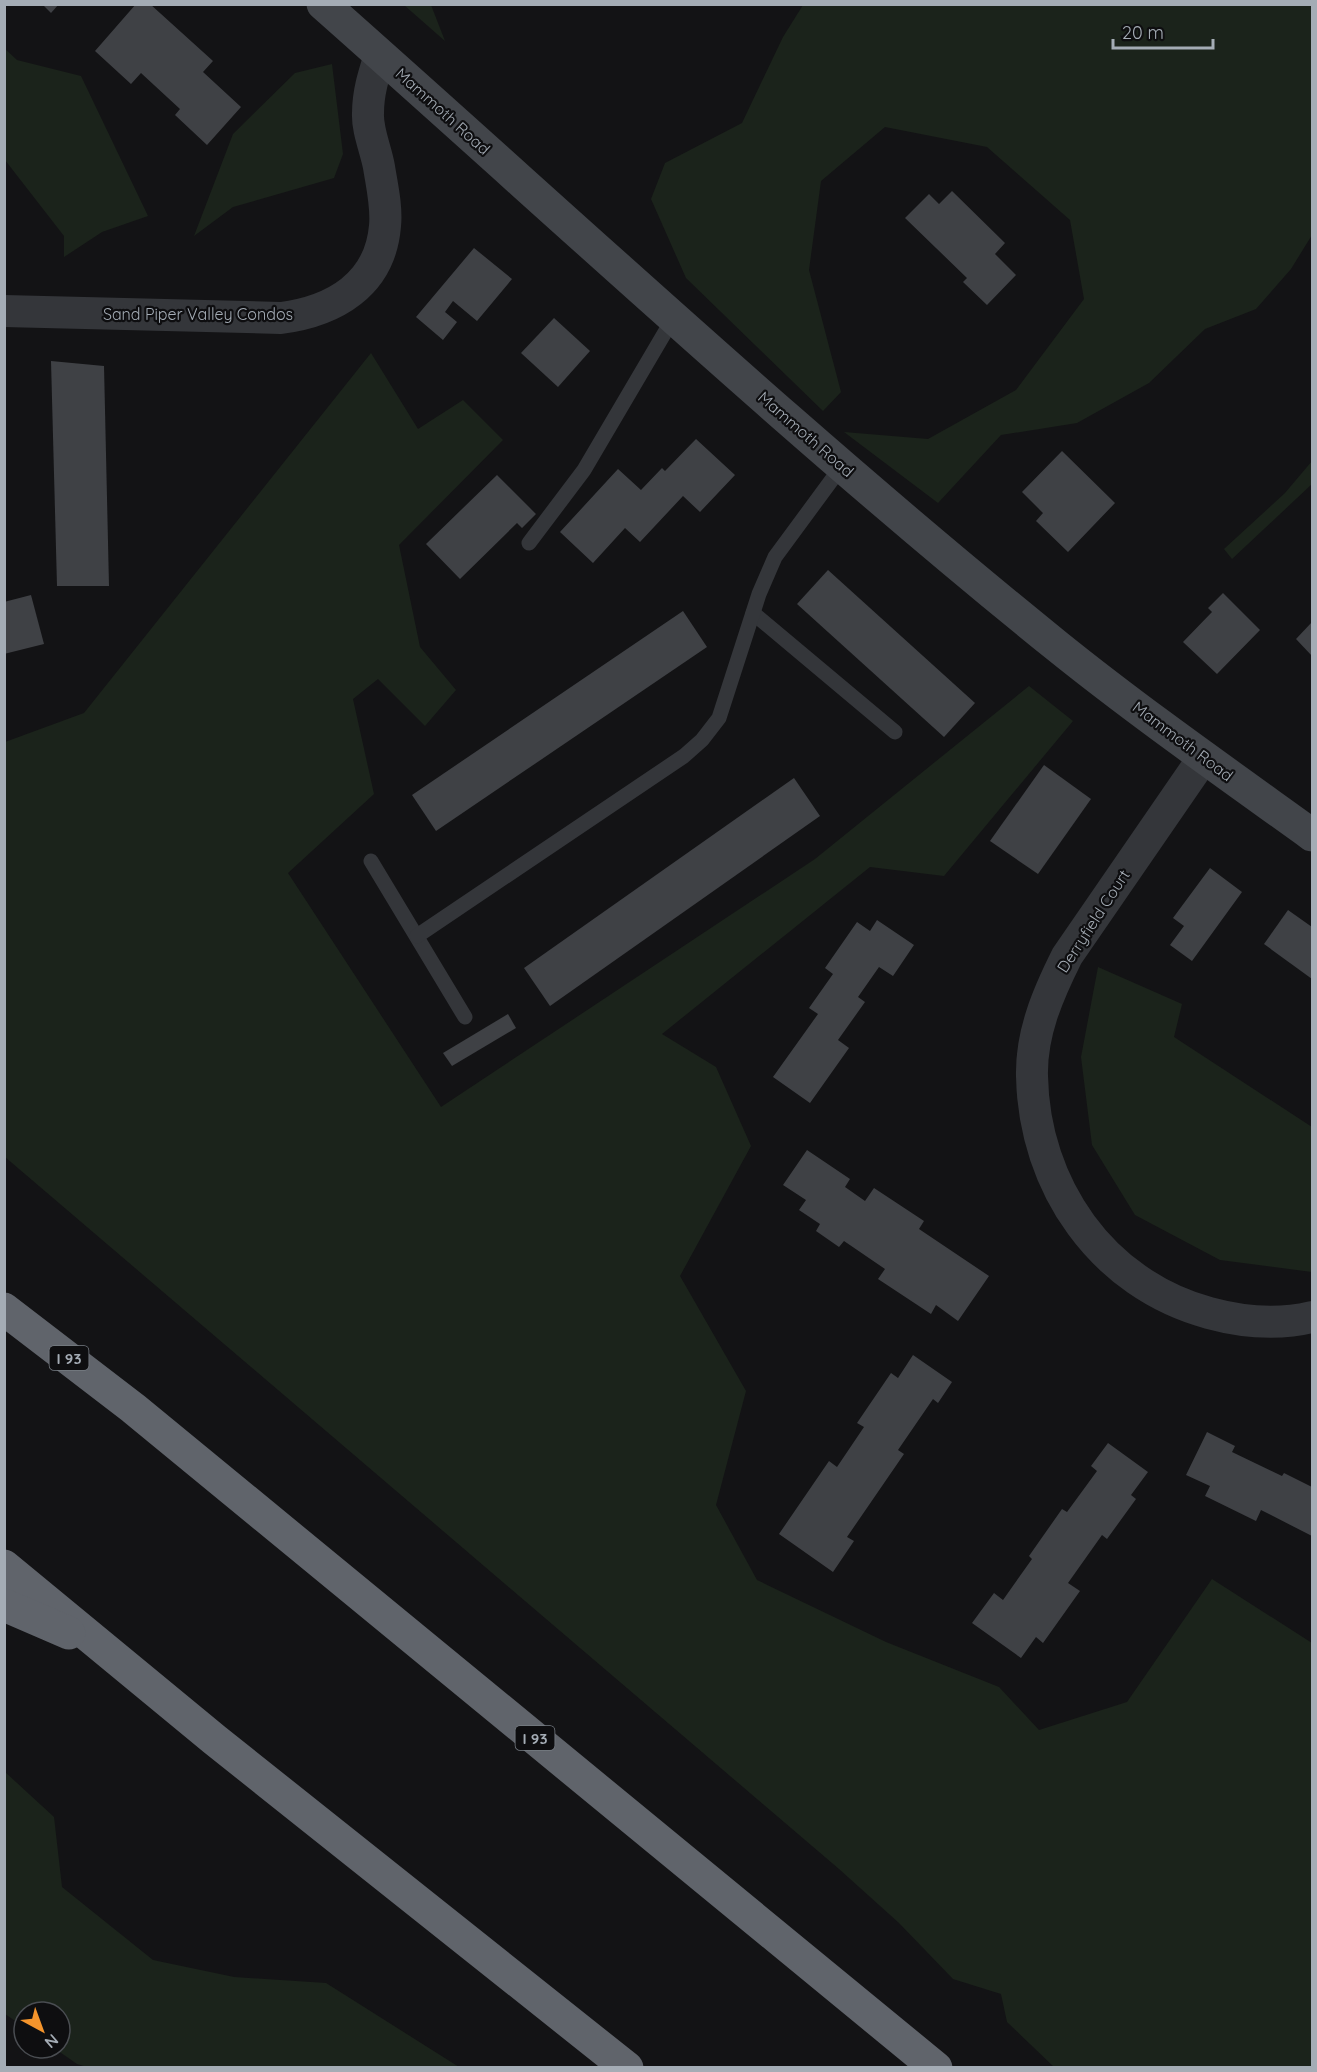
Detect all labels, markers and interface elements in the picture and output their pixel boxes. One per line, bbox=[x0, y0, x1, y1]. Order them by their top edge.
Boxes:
scale bar bbox=[1113, 12, 1214, 50]
text: 20 m bbox=[1122, 21, 1164, 44]
street label: Mammoth Road bbox=[392, 63, 494, 159]
street label: Sand Piper Valley Condos bbox=[103, 304, 293, 324]
street label: Mammoth Road bbox=[754, 387, 858, 481]
street label: Mammoth Road bbox=[1129, 697, 1237, 785]
street label: Derryfield Court bbox=[1052, 866, 1134, 976]
road number: I 93 bbox=[50, 1346, 88, 1370]
road number: I 93 bbox=[516, 1726, 554, 1750]
north arrow bbox=[12, 2000, 72, 2060]
text: N bbox=[41, 2030, 63, 2053]

